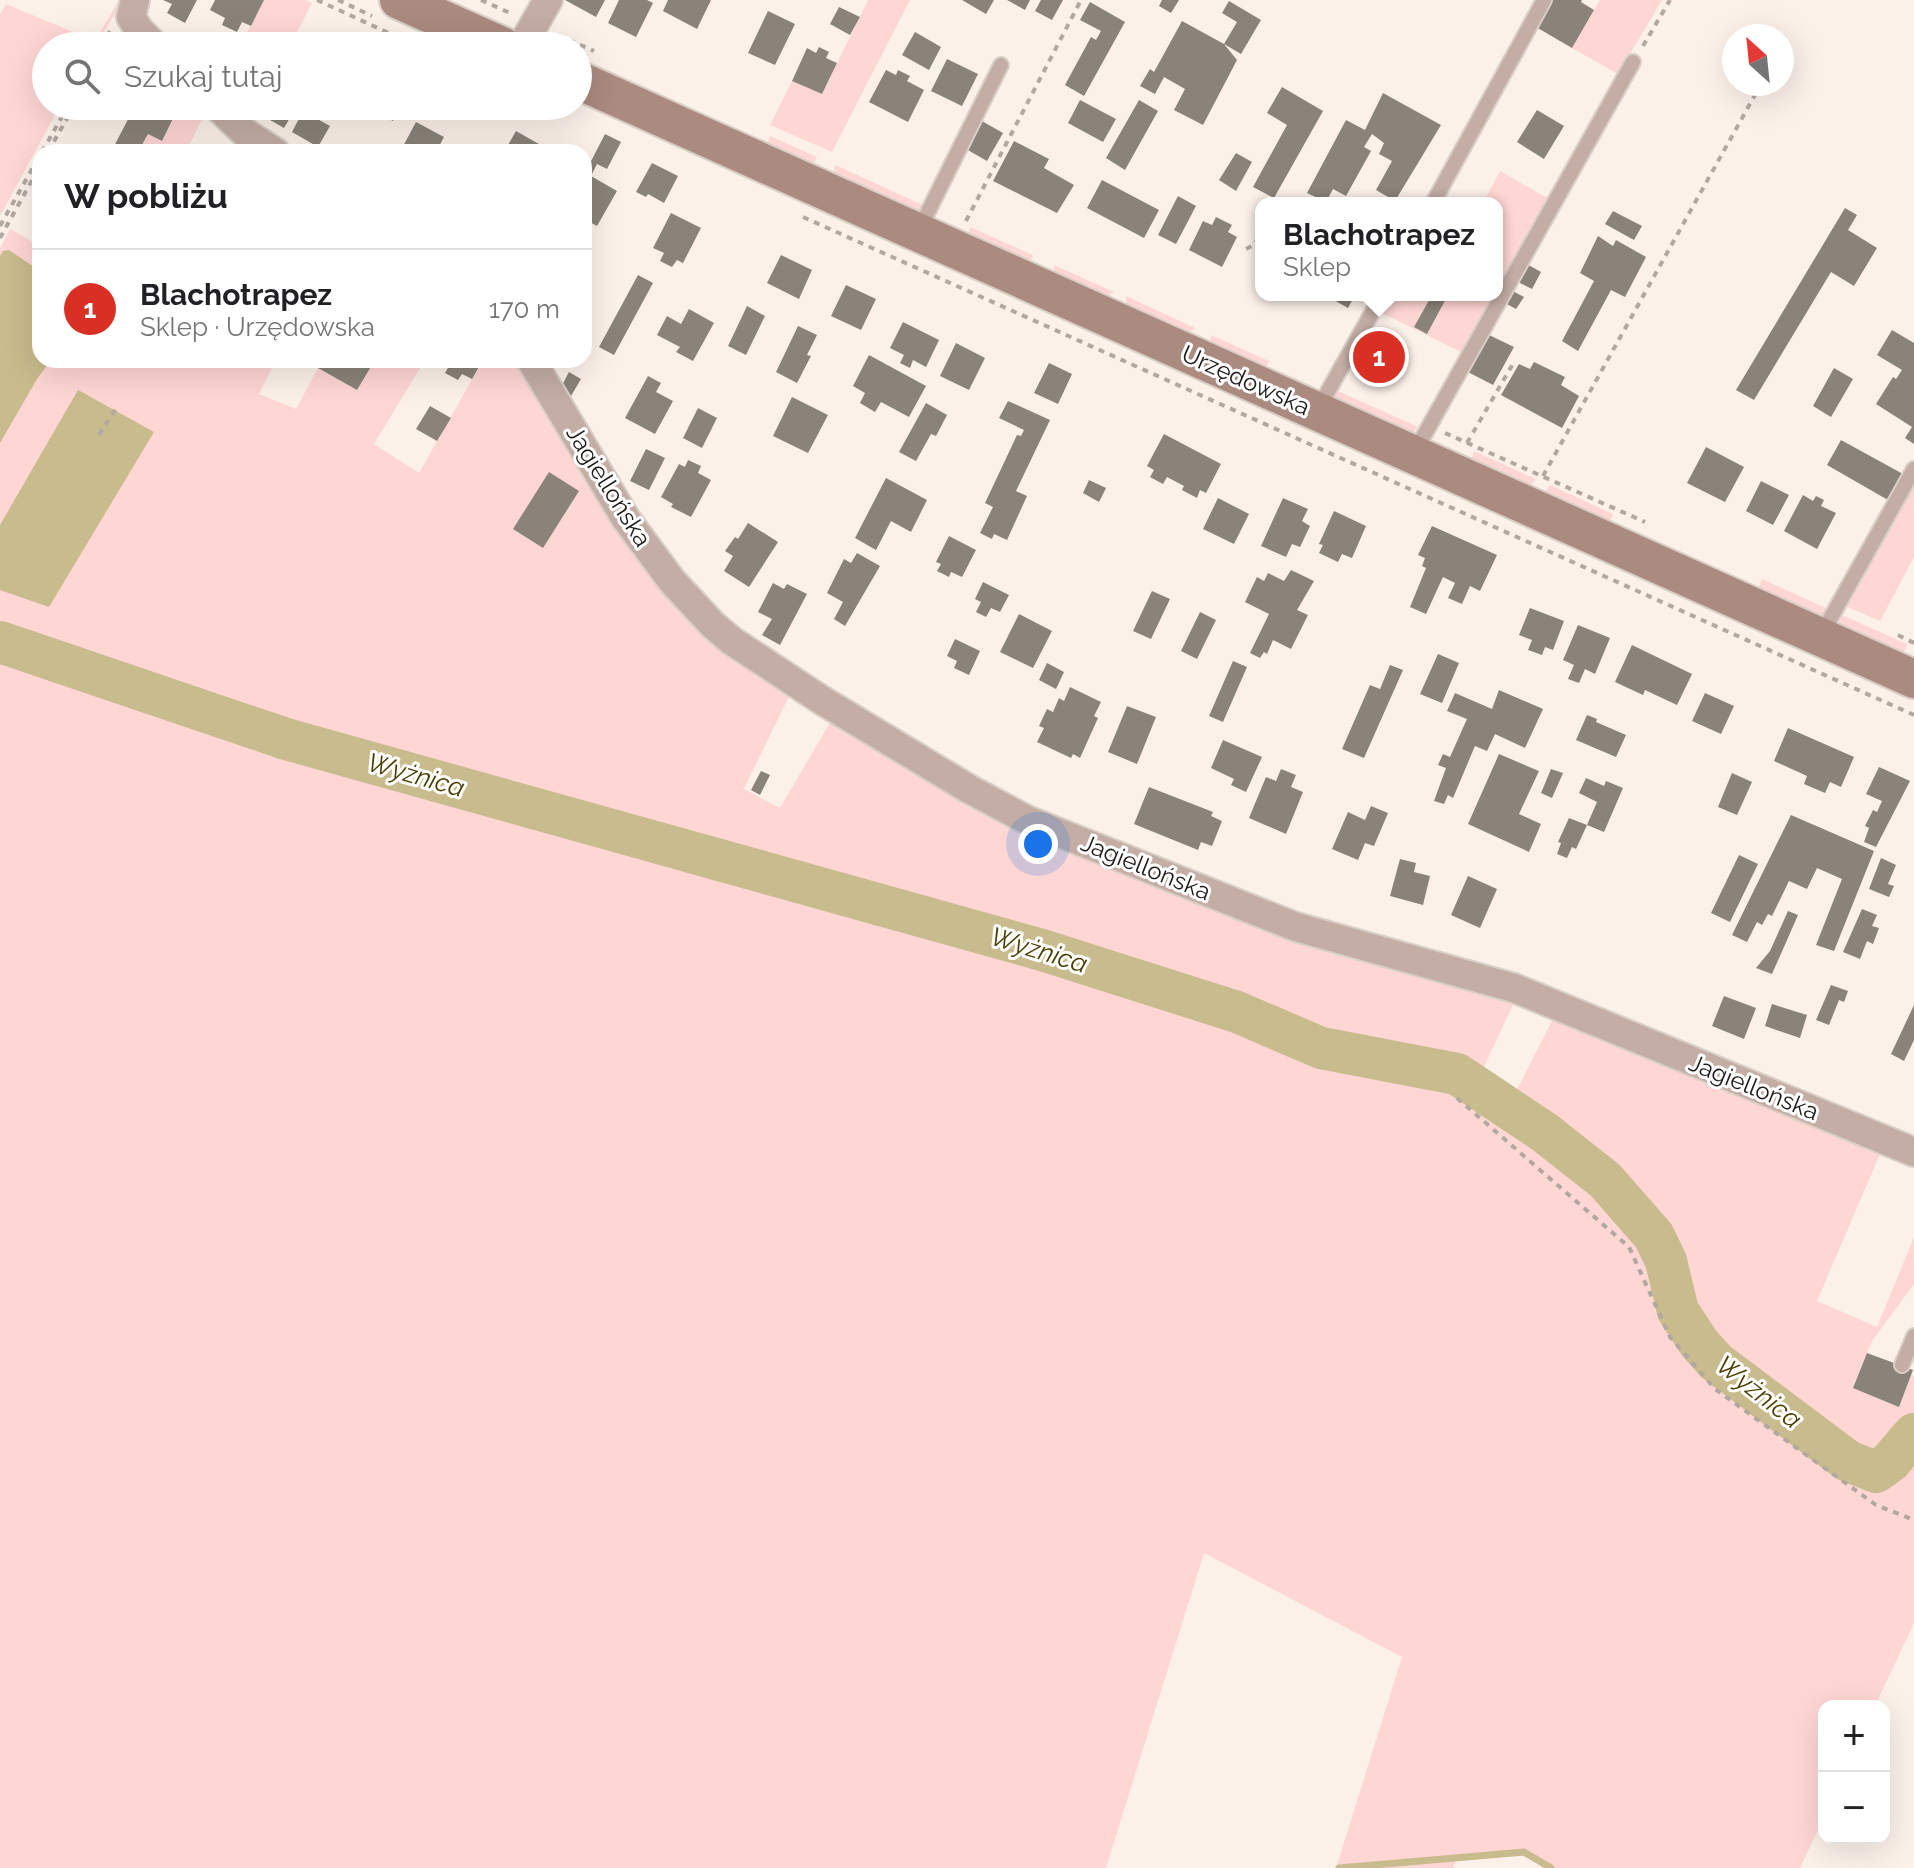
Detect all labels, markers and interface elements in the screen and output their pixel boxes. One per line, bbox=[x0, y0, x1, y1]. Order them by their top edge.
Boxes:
north arrow bbox=[1722, 24, 1794, 96]
search box bbox=[32, 32, 592, 120]
icon: search bbox=[60, 54, 104, 98]
text: Szukaj tutaj bbox=[124, 59, 282, 94]
text: W pobliżu bbox=[64, 176, 228, 216]
popup bbox=[1255, 197, 1503, 301]
text: Blachotrapez bbox=[1283, 217, 1475, 252]
text: Sklep bbox=[1283, 252, 1351, 282]
text: Blachotrapez bbox=[140, 277, 332, 312]
text: 1 bbox=[84, 294, 96, 324]
text: 170 m bbox=[489, 294, 560, 324]
text: Sklep · Urzędowska bbox=[140, 312, 375, 342]
pin: 1 bbox=[1353, 327, 1405, 387]
street label: Urzędowska bbox=[1177, 339, 1315, 421]
street label: Jagiellońska bbox=[560, 420, 658, 552]
water label: Wyżnica bbox=[364, 747, 468, 803]
your location bbox=[1018, 824, 1058, 864]
street label: Jagiellońska bbox=[1077, 828, 1215, 906]
water label: Wyżnica bbox=[987, 921, 1091, 979]
street label: Jagiellońska bbox=[1685, 1048, 1823, 1126]
water label: Wyżnica bbox=[1710, 1349, 1808, 1435]
map controls bbox=[1818, 1700, 1890, 1844]
button: + bbox=[1818, 1700, 1890, 1772]
button: − bbox=[1818, 1772, 1890, 1844]

